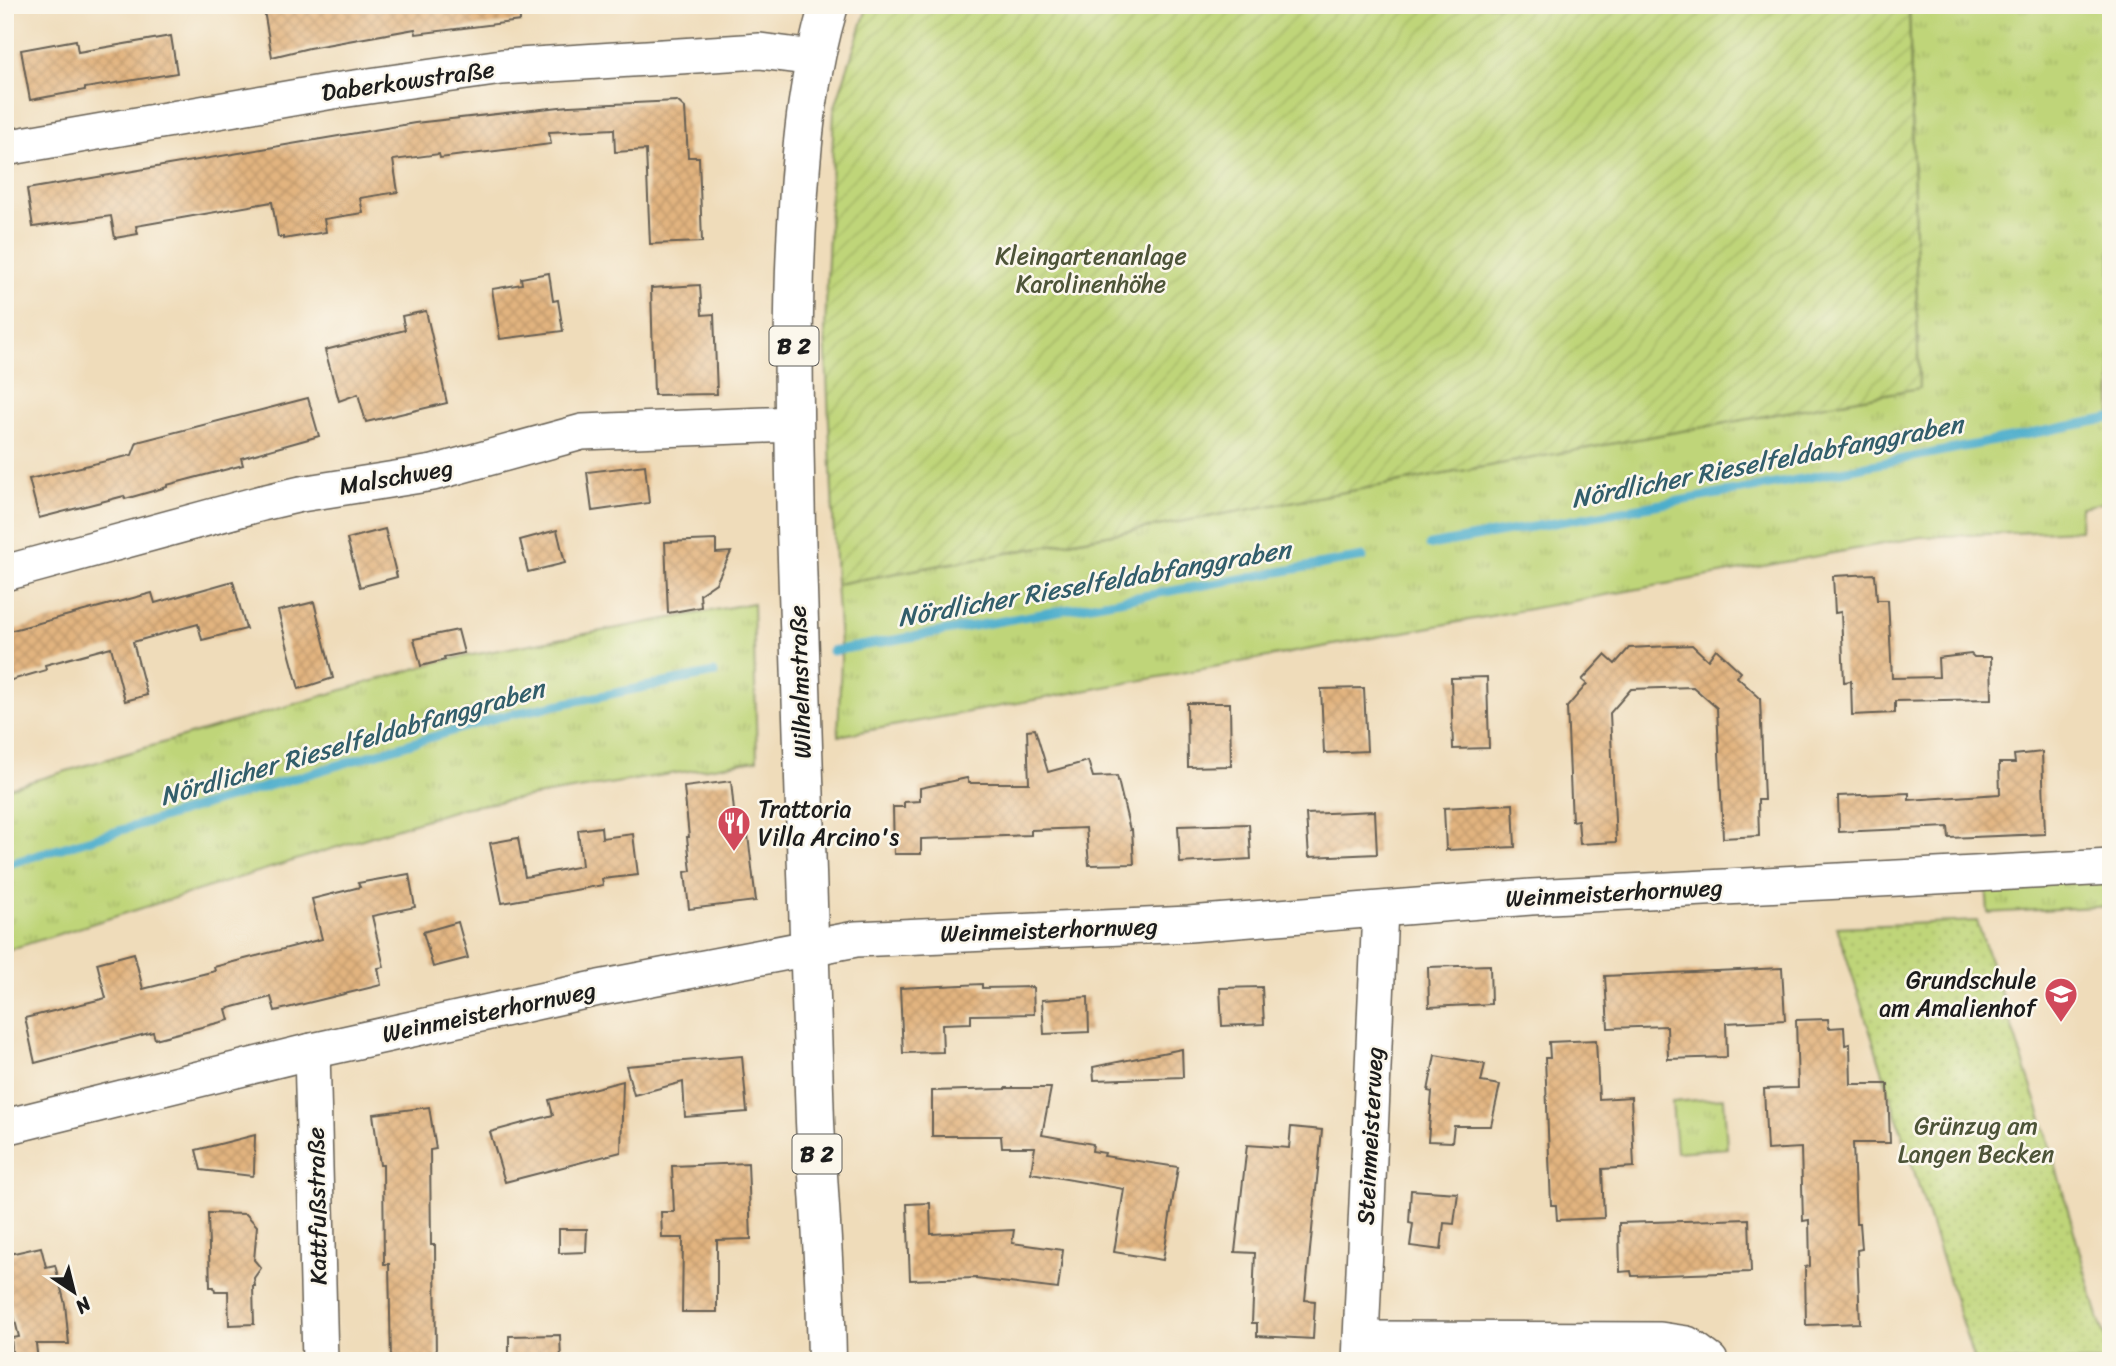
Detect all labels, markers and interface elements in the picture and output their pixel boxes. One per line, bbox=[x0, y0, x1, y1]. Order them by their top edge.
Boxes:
street label: Daberkowstraße bbox=[319, 48, 497, 114]
park label: Kleingartenanlage Karolinenhöhe bbox=[995, 235, 1187, 305]
road number: B 2 bbox=[770, 326, 818, 366]
water label: Nördlicher Rieselfeldabfanggraben bbox=[1567, 400, 1970, 522]
street label: Malschweg bbox=[336, 446, 456, 508]
water label: Nördlicher Rieselfeldabfanggraben bbox=[894, 525, 1297, 640]
street label: Wilhelmstraße bbox=[776, 604, 824, 760]
water label: Nördlicher Rieselfeldabfanggraben bbox=[154, 664, 553, 819]
place label: Trattoria Villa Arcino's bbox=[758, 788, 899, 858]
restaurant icon: Trattoria Villa Arcino's bbox=[715, 804, 753, 853]
street label: Weinmeisterhornweg bbox=[1504, 866, 1724, 920]
street label: Weinmeisterhornweg bbox=[939, 905, 1159, 955]
place label: Grundschule am Amalienhof bbox=[1879, 959, 2039, 1029]
street label: Weinmeisterhornweg bbox=[378, 969, 600, 1055]
school or university icon: Grundschule am Amalienhof bbox=[2042, 975, 2080, 1024]
street label: Steinmeisterweg bbox=[1344, 1046, 1396, 1226]
park label: Grünzug am Langen Becken bbox=[1898, 1105, 2054, 1175]
street label: Kattfußstraße bbox=[295, 1127, 339, 1285]
road number: B 2 bbox=[792, 1134, 842, 1174]
north arrow bbox=[38, 1258, 108, 1328]
text: N bbox=[68, 1288, 99, 1323]

